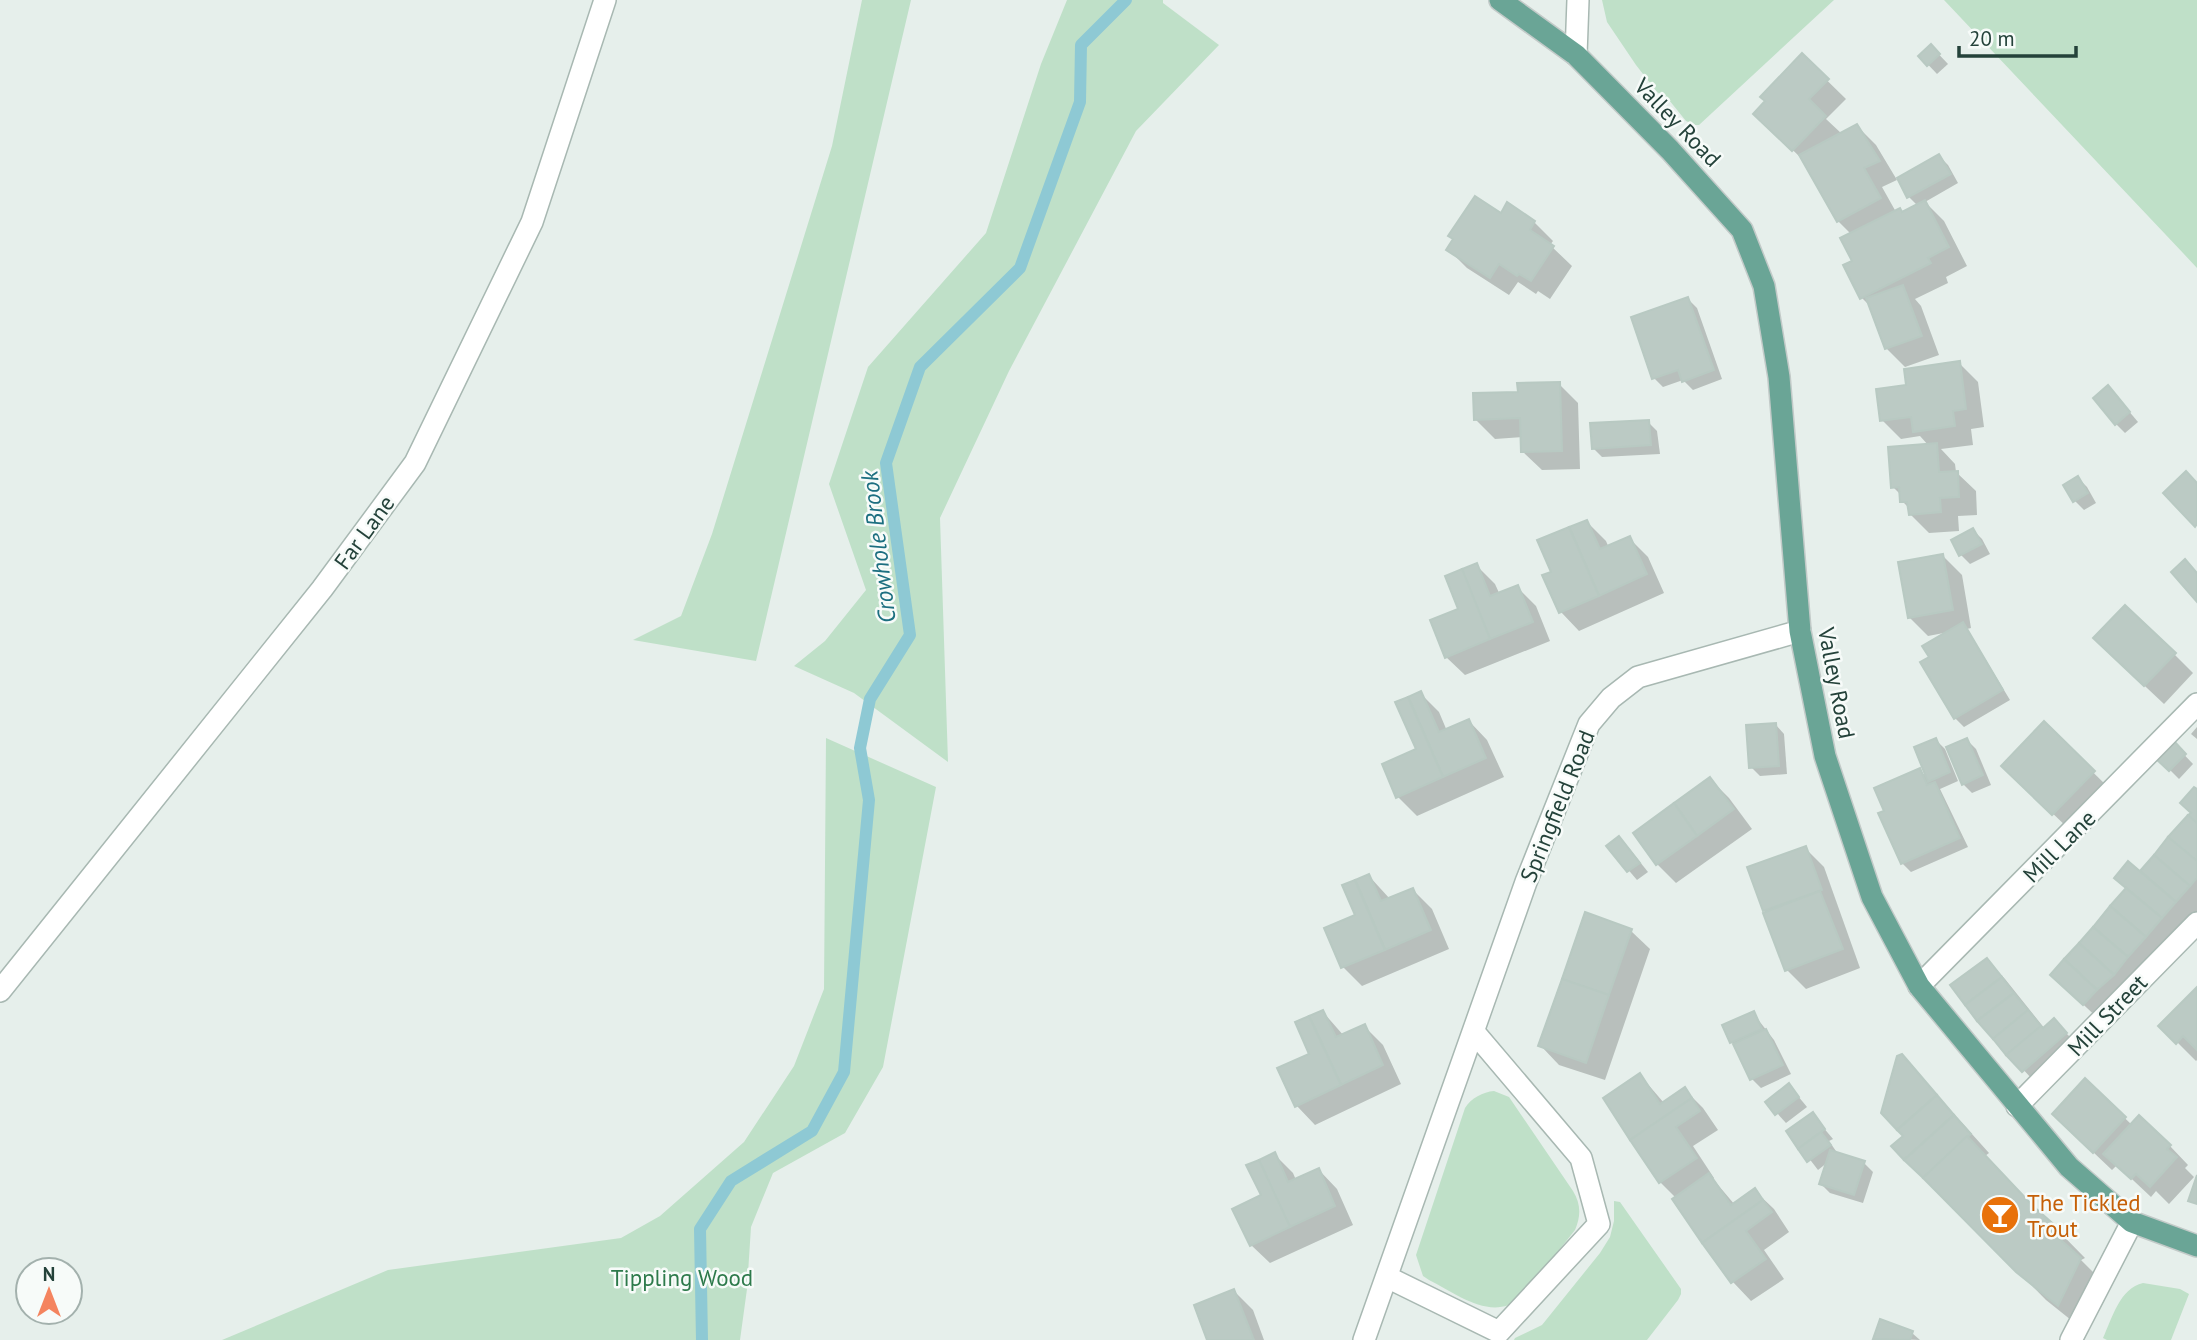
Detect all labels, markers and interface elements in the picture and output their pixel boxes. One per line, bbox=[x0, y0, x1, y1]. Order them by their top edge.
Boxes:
scale bar bbox=[1959, 14, 2076, 58]
text: 20 m bbox=[1969, 25, 2015, 52]
street label: Valley Road bbox=[1628, 71, 1728, 173]
water label: Crowhole Brook bbox=[853, 468, 903, 625]
street label: Far Lane bbox=[327, 489, 401, 575]
street label: Valley Road bbox=[1812, 624, 1862, 741]
street label: Springfield Road bbox=[1513, 726, 1601, 886]
street label: Mill Lane bbox=[2017, 804, 2101, 888]
street label: Mill Street bbox=[2061, 968, 2153, 1062]
place label: The Tickled Trout bbox=[2027, 1188, 2141, 1243]
bar icon: The Tickled Trout bbox=[1979, 1194, 2021, 1236]
north arrow bbox=[14, 1256, 84, 1326]
text: N bbox=[43, 1262, 55, 1286]
park label: Tippling Wood bbox=[611, 1263, 753, 1292]

